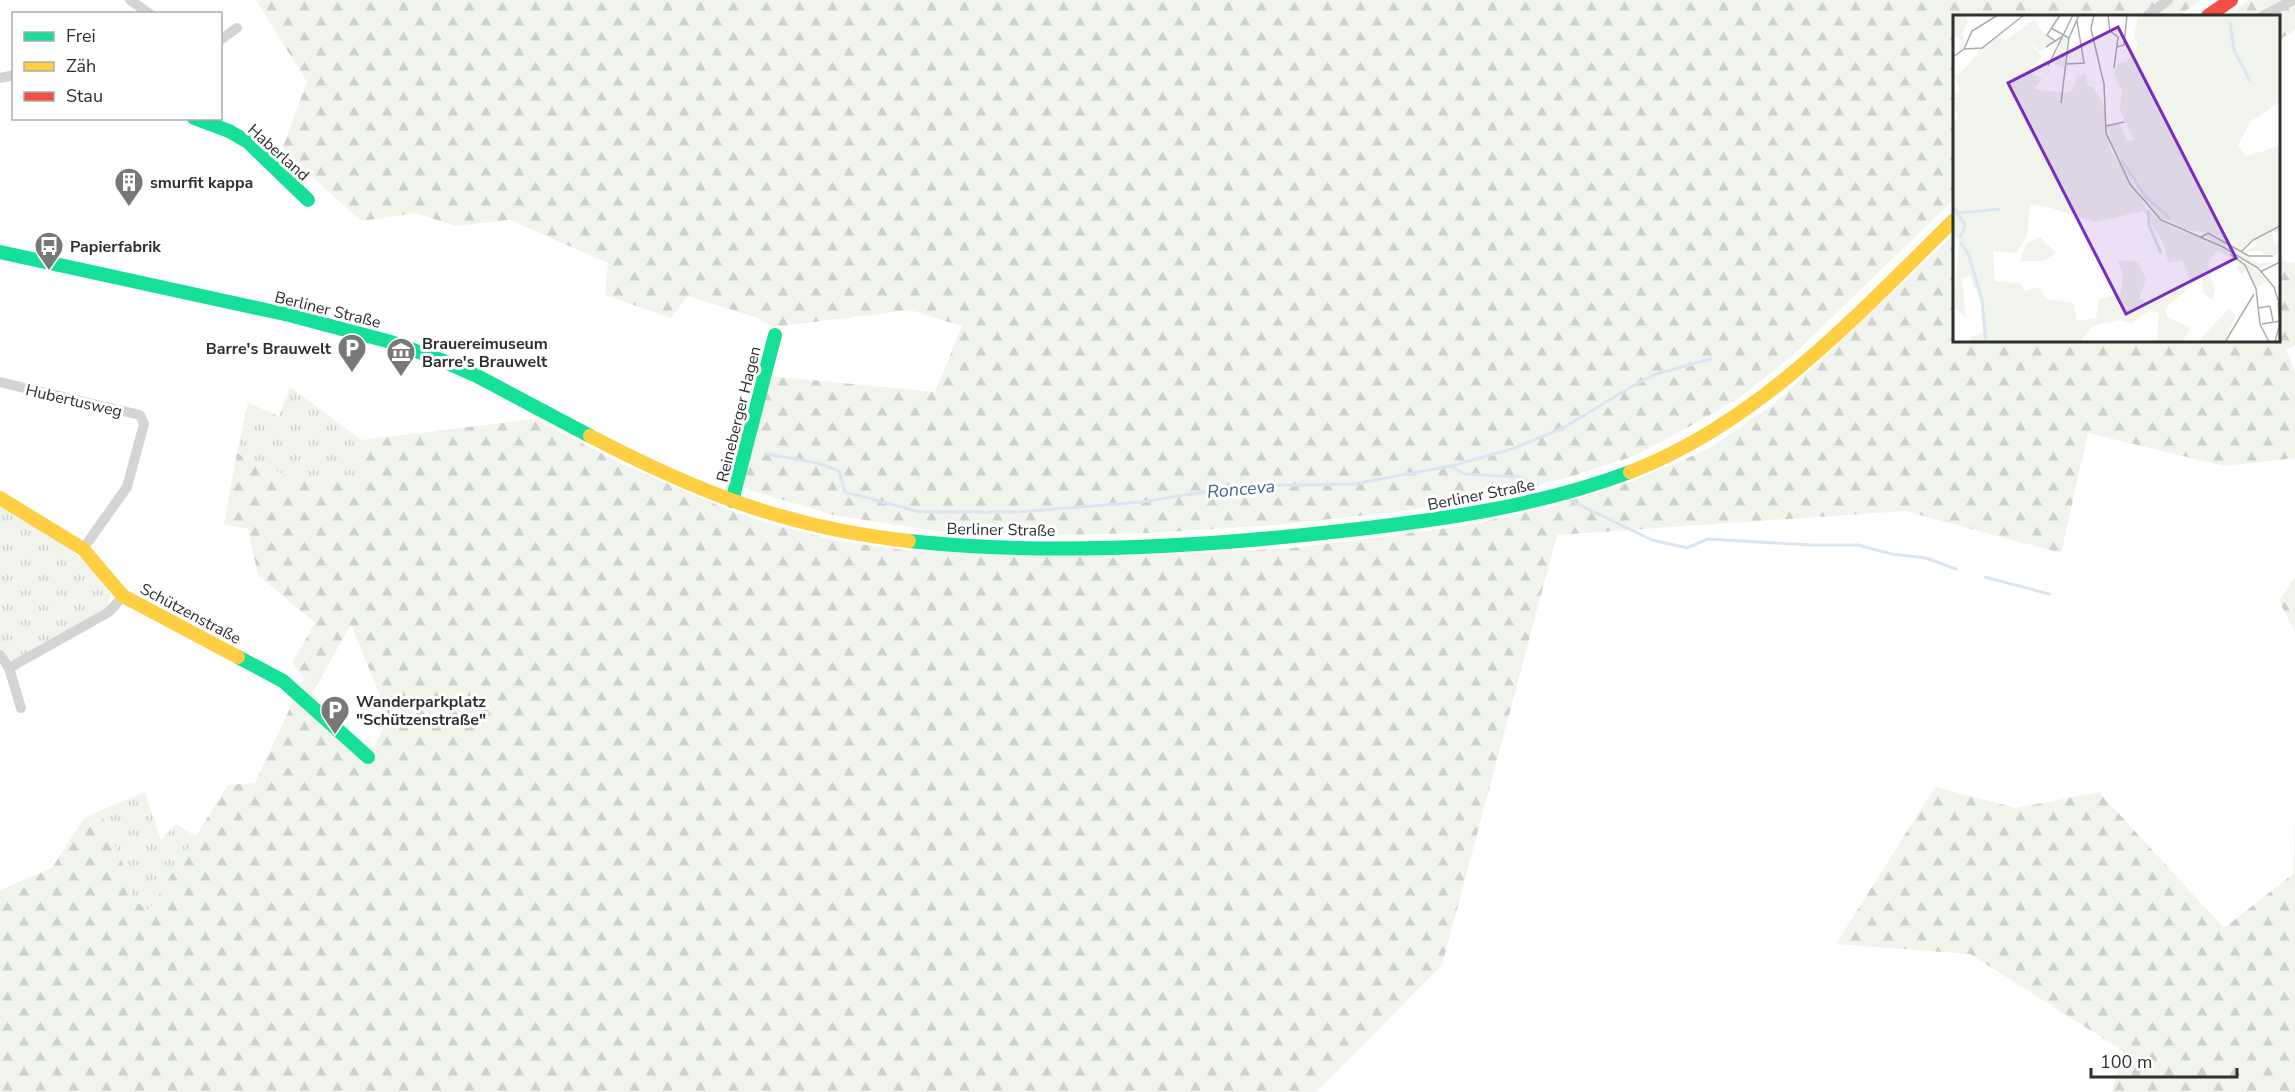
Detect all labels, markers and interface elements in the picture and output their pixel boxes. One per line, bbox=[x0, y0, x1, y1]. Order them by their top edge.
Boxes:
legend bbox=[12, 12, 222, 120]
inset map bbox=[1953, 15, 2280, 342]
text: Frei bbox=[66, 24, 96, 48]
text: Zäh bbox=[66, 54, 96, 78]
text: Stau bbox=[66, 84, 103, 108]
street label: Haberland bbox=[243, 119, 314, 186]
building icon: smurfit kappa bbox=[113, 166, 145, 208]
place label: smurfit kappa bbox=[150, 172, 253, 194]
bus stop icon: Papierfabrik bbox=[33, 230, 65, 272]
place label: Papierfabrik bbox=[70, 236, 161, 258]
street label: Berliner Straße bbox=[272, 286, 383, 334]
parking icon: Barre's Brauwelt bbox=[336, 332, 368, 374]
place label: Brauereimuseum Barre's Brauwelt bbox=[422, 333, 548, 373]
museum icon: Brauereimuseum Barre's Brauwelt bbox=[385, 336, 417, 378]
place label: Barre's Brauwelt bbox=[206, 338, 332, 360]
street label: Reineberger Hagen bbox=[711, 344, 766, 484]
street label: Hubertusweg bbox=[23, 379, 124, 423]
water label: Ronceva bbox=[1206, 474, 1276, 504]
street label: Berliner Straße bbox=[1426, 474, 1537, 516]
street label: Berliner Straße bbox=[946, 518, 1056, 542]
street label: Schützenstraße bbox=[136, 578, 245, 650]
place label: Wanderparkplatz "Schützenstraße" bbox=[356, 691, 486, 731]
parking icon: Wanderparkplatz "Schützenstraße" bbox=[319, 694, 351, 736]
scale bar bbox=[2091, 1041, 2236, 1079]
text: 100 m bbox=[2100, 1050, 2152, 1074]

